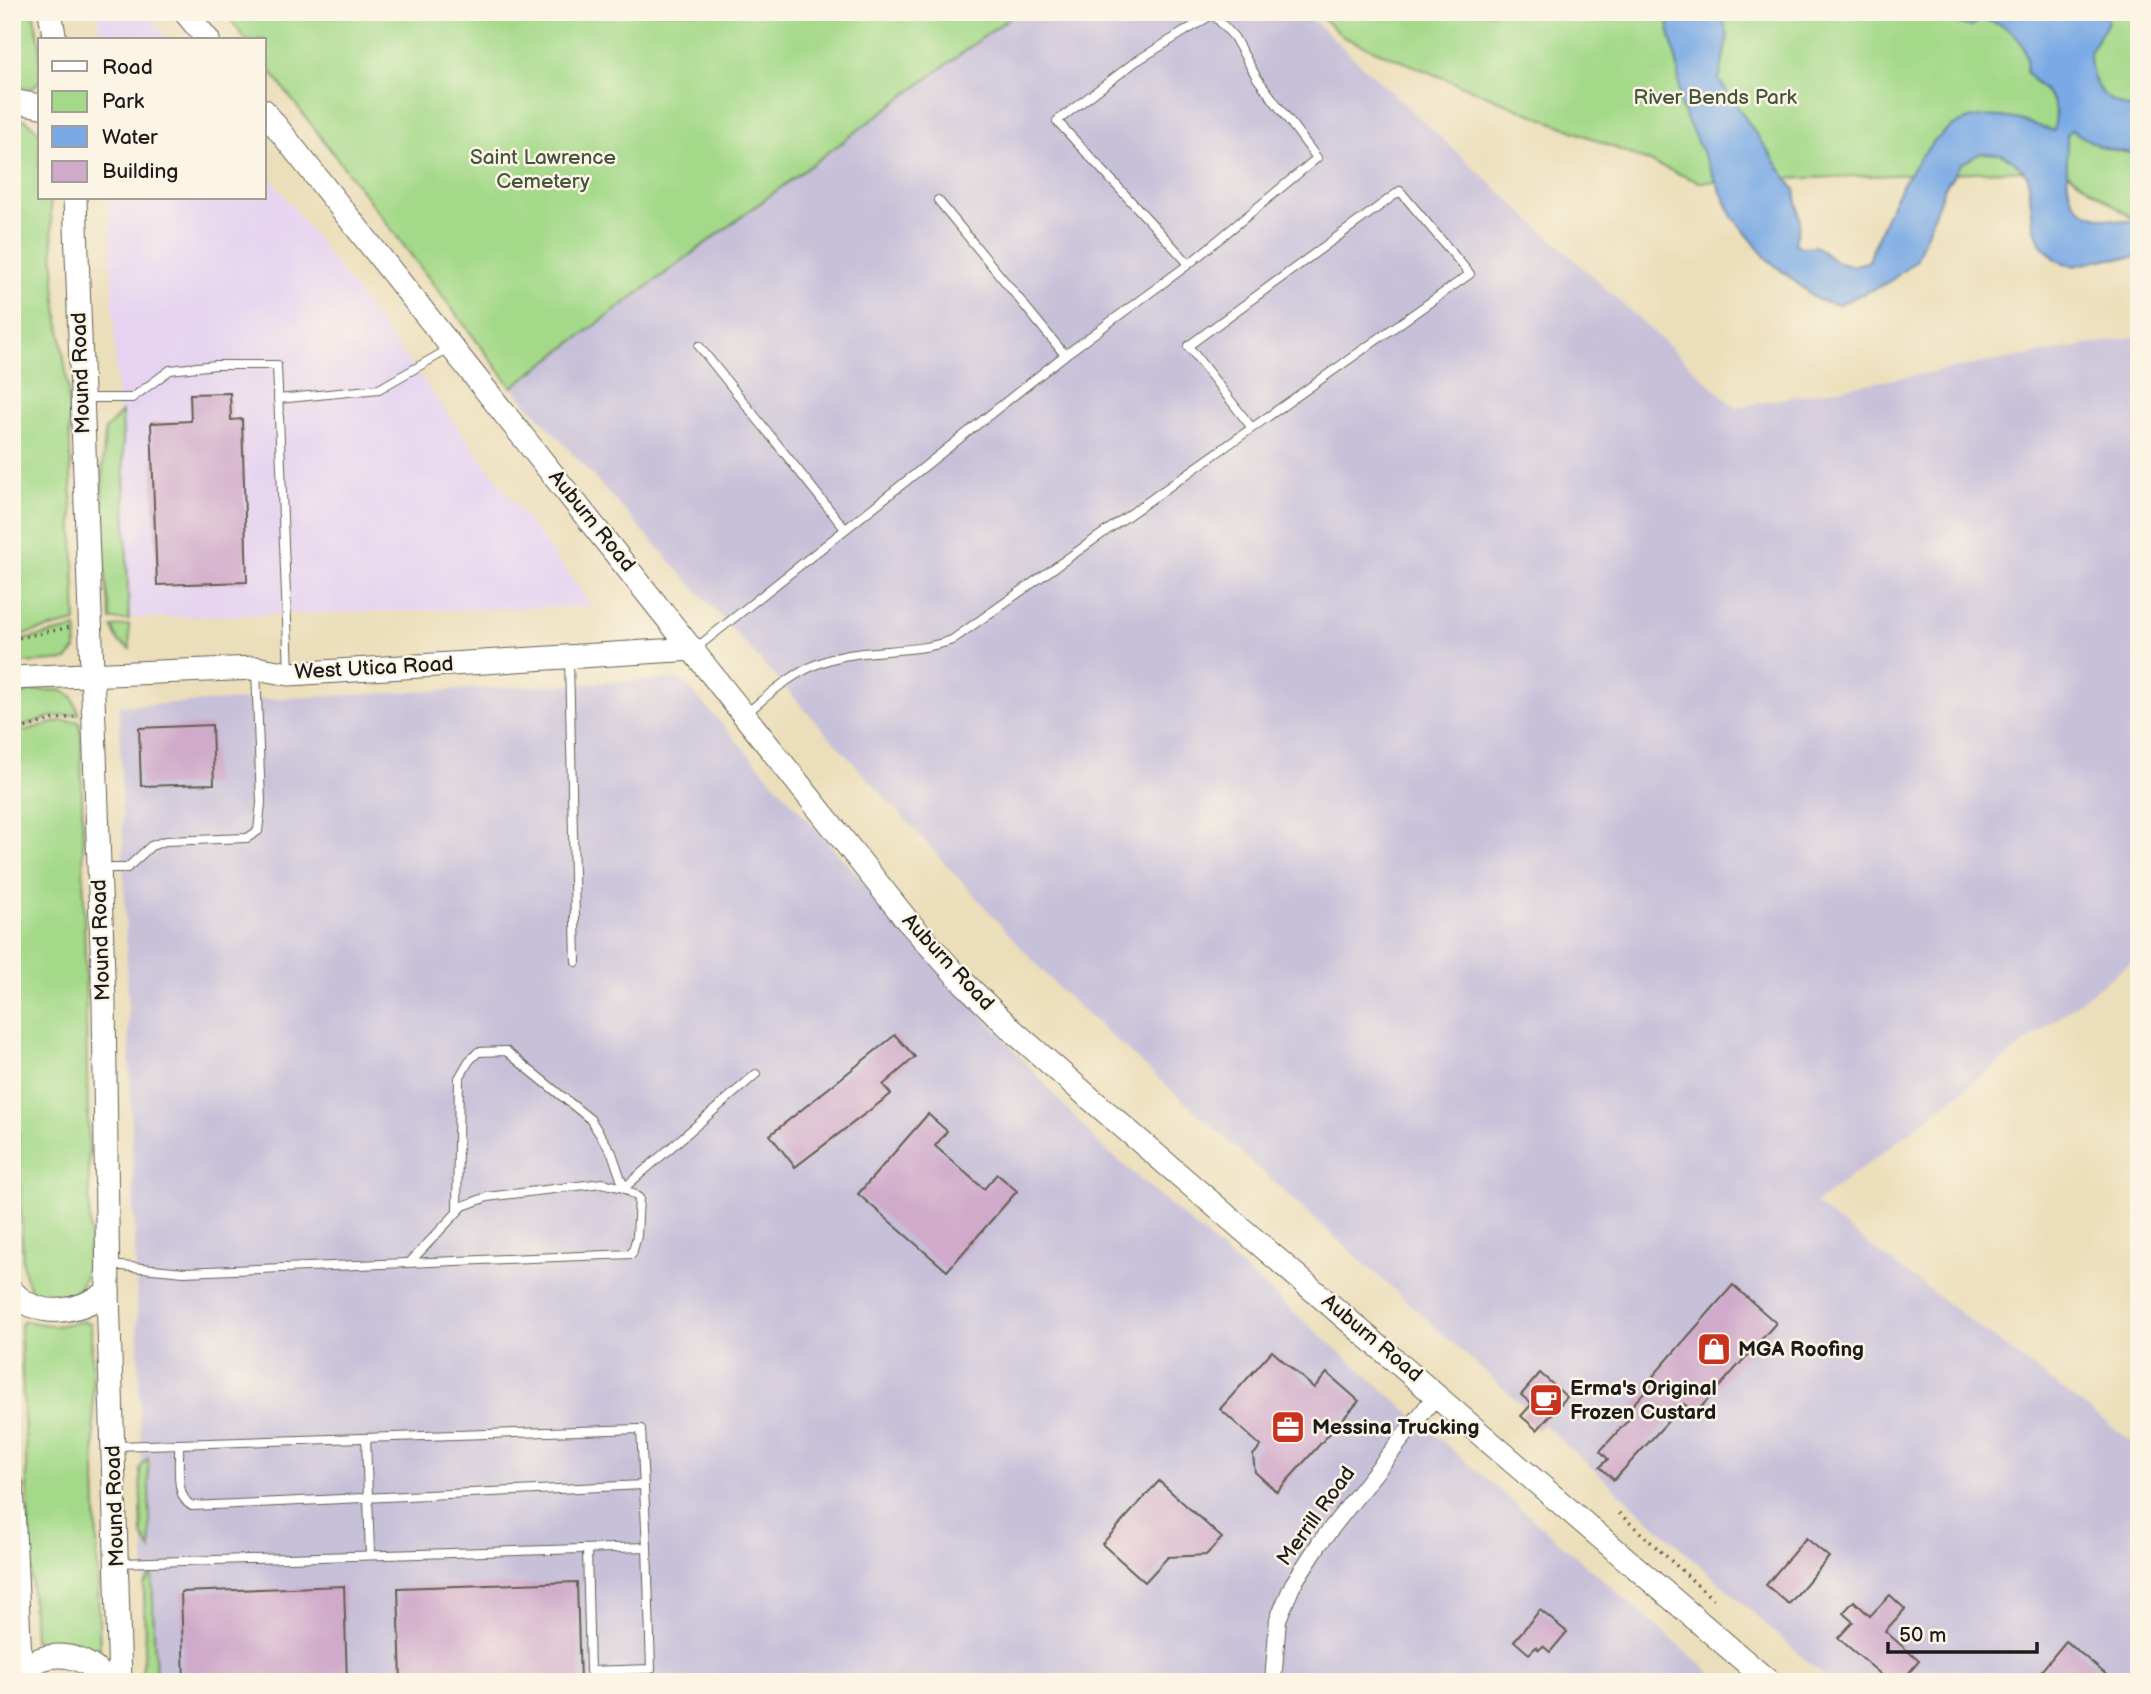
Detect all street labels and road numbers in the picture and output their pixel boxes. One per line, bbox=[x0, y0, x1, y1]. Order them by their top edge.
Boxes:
street label: Mound Road bbox=[66, 312, 96, 434]
street label: Auburn Road bbox=[543, 465, 641, 577]
street label: West Utica Road bbox=[294, 651, 454, 685]
street label: Mound Road bbox=[86, 879, 116, 1001]
street label: Auburn Road bbox=[897, 908, 999, 1016]
street label: Auburn Road bbox=[1317, 1289, 1427, 1387]
street label: Mound Road bbox=[100, 1445, 130, 1567]
street label: Merrill Road bbox=[1272, 1462, 1360, 1570]

